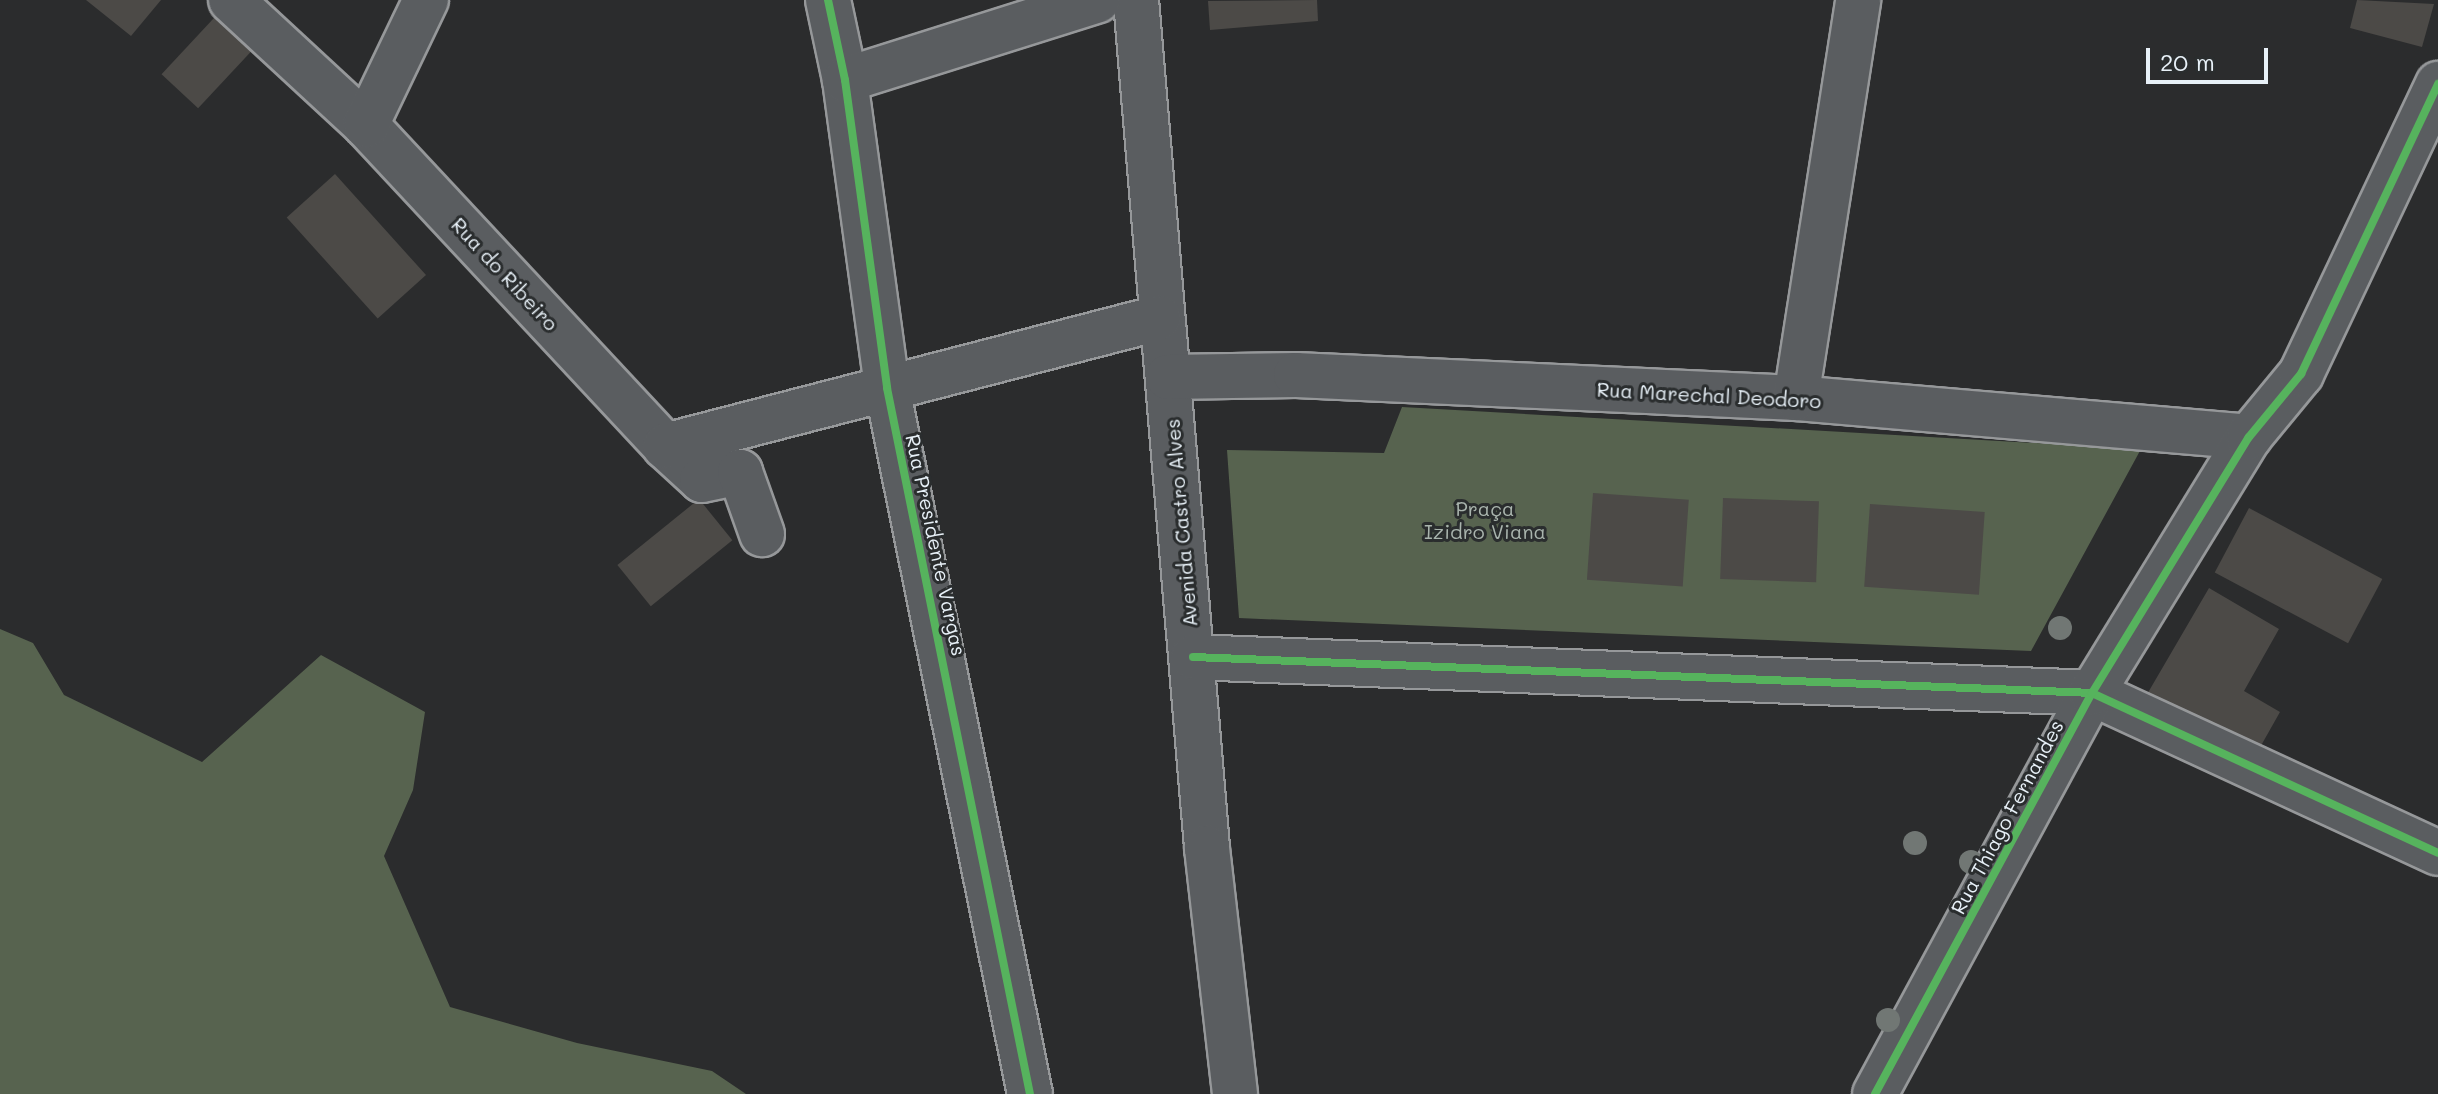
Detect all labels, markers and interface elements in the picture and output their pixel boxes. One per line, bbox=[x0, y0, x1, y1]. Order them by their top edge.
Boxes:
scale bar bbox=[2150, 32, 2272, 82]
text: 20 m bbox=[2160, 46, 2215, 77]
street label: Rua do Ribeiro bbox=[447, 213, 563, 335]
street label: Rua Marechal Deodoro bbox=[1596, 377, 1822, 413]
street label: Avenida Castro Alves bbox=[1160, 418, 1202, 628]
street label: Rua Presidente Vargas bbox=[901, 432, 971, 658]
park label: Praça Izidro Viana bbox=[1424, 496, 1546, 543]
street label: Rua Thiago Fernandes bbox=[1946, 716, 2068, 918]

